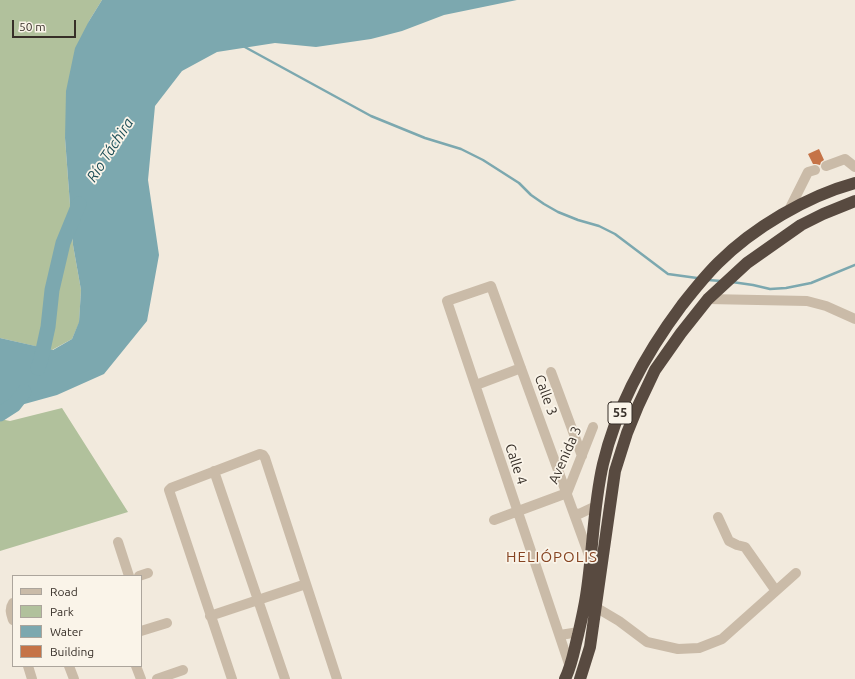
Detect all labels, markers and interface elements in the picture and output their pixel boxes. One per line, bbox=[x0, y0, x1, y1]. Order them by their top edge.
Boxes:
scale bar bbox=[14, 12, 78, 38]
text: 50 m bbox=[19, 20, 46, 33]
water label: Río Táchira bbox=[83, 115, 137, 185]
street label: Calle 3 bbox=[531, 372, 561, 418]
road number: 55 bbox=[608, 402, 632, 424]
street label: Avenida 3 bbox=[545, 424, 585, 486]
street label: Calle 4 bbox=[502, 441, 530, 487]
district label: HELIÓPOLIS bbox=[506, 548, 598, 566]
legend bbox=[12, 575, 142, 667]
text: Road bbox=[50, 585, 78, 598]
text: Park bbox=[50, 605, 74, 618]
text: Water bbox=[50, 625, 83, 638]
text: Building bbox=[50, 645, 94, 658]

